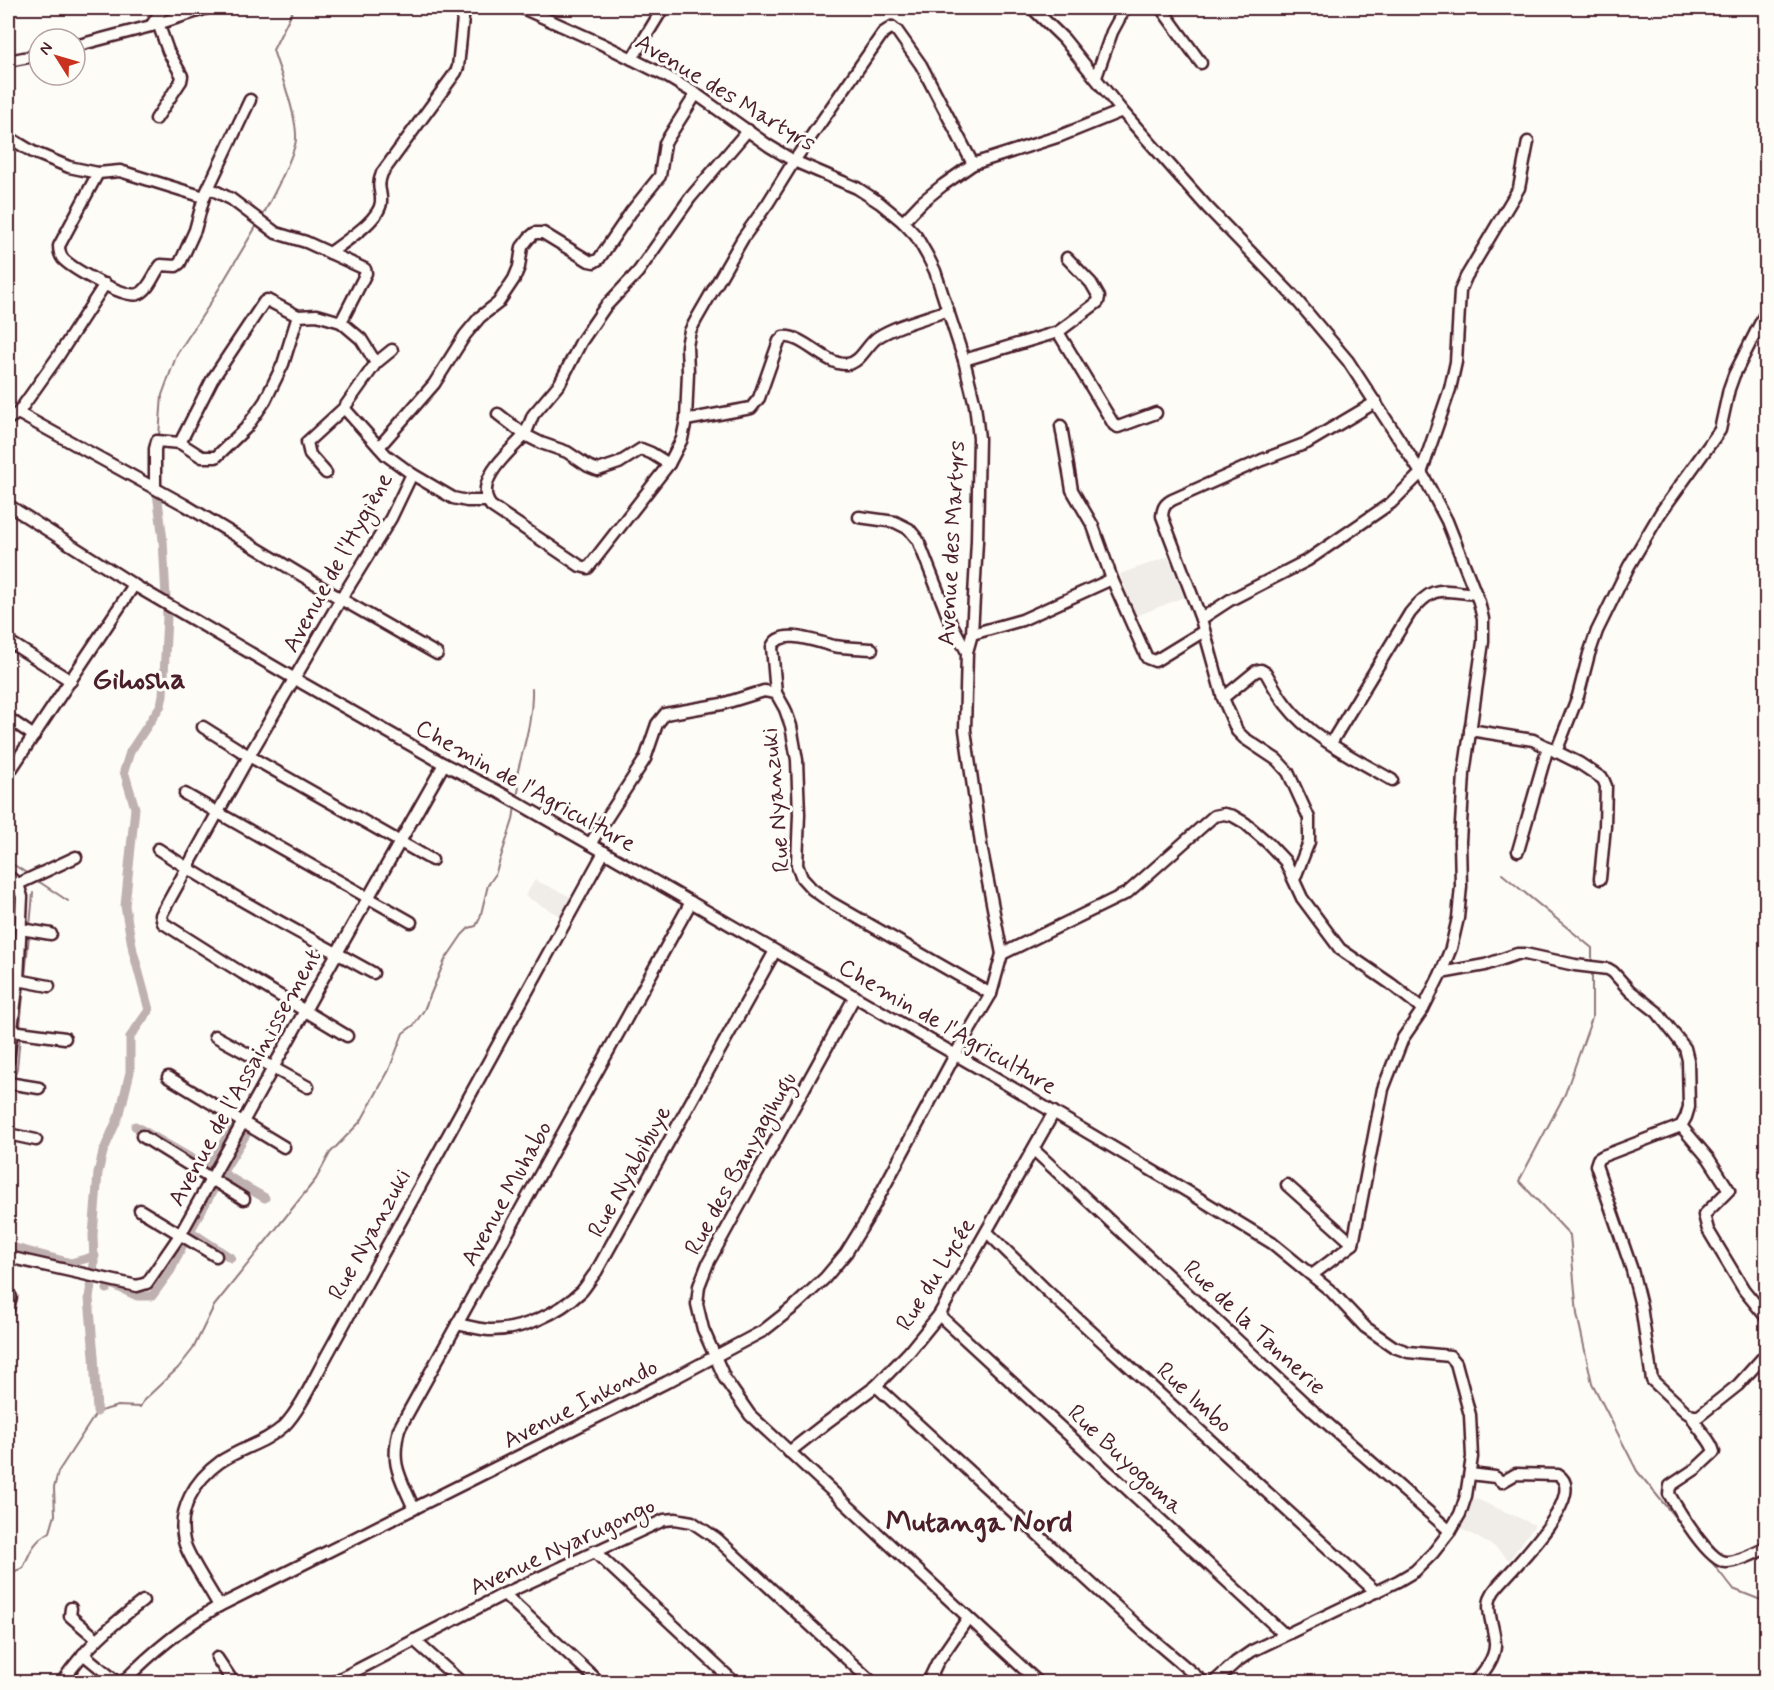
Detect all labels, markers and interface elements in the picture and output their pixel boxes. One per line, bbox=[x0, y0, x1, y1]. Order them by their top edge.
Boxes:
north arrow bbox=[27, 27, 87, 87]
street label: Avenue des Martyrs bbox=[629, 27, 822, 160]
text: N bbox=[35, 38, 58, 59]
street label: Avenue des Martyrs bbox=[932, 439, 973, 647]
street label: Avenue de l'Hygiène bbox=[276, 467, 403, 659]
district label: Gihosha bbox=[92, 660, 186, 699]
street label: Chemin de l'Agriculture bbox=[410, 713, 641, 860]
street label: Rue Nyanzuki bbox=[755, 726, 798, 874]
street label: Avenue de l'Assainissement bbox=[161, 943, 329, 1212]
street label: Chemin de l'Agriculture bbox=[832, 952, 1062, 1103]
street label: Rue des Banyagihugu bbox=[678, 1067, 807, 1262]
street label: Rue Nyabibuye bbox=[581, 1100, 679, 1243]
street label: Avenue Muhabo bbox=[455, 1116, 560, 1272]
street label: Rue Nyanzuki bbox=[322, 1164, 419, 1306]
street label: Rue du Lycée bbox=[889, 1212, 983, 1337]
street label: Rue de la Tannerie bbox=[1176, 1254, 1332, 1403]
street label: Avenue Inkondo bbox=[498, 1352, 663, 1457]
street label: Rue Imbo bbox=[1149, 1356, 1239, 1441]
street label: Rue Buyogoma bbox=[1059, 1398, 1190, 1524]
street label: Avenue Nyarugongo bbox=[465, 1491, 661, 1606]
district label: Mutanga Nord bbox=[885, 1503, 1073, 1543]

